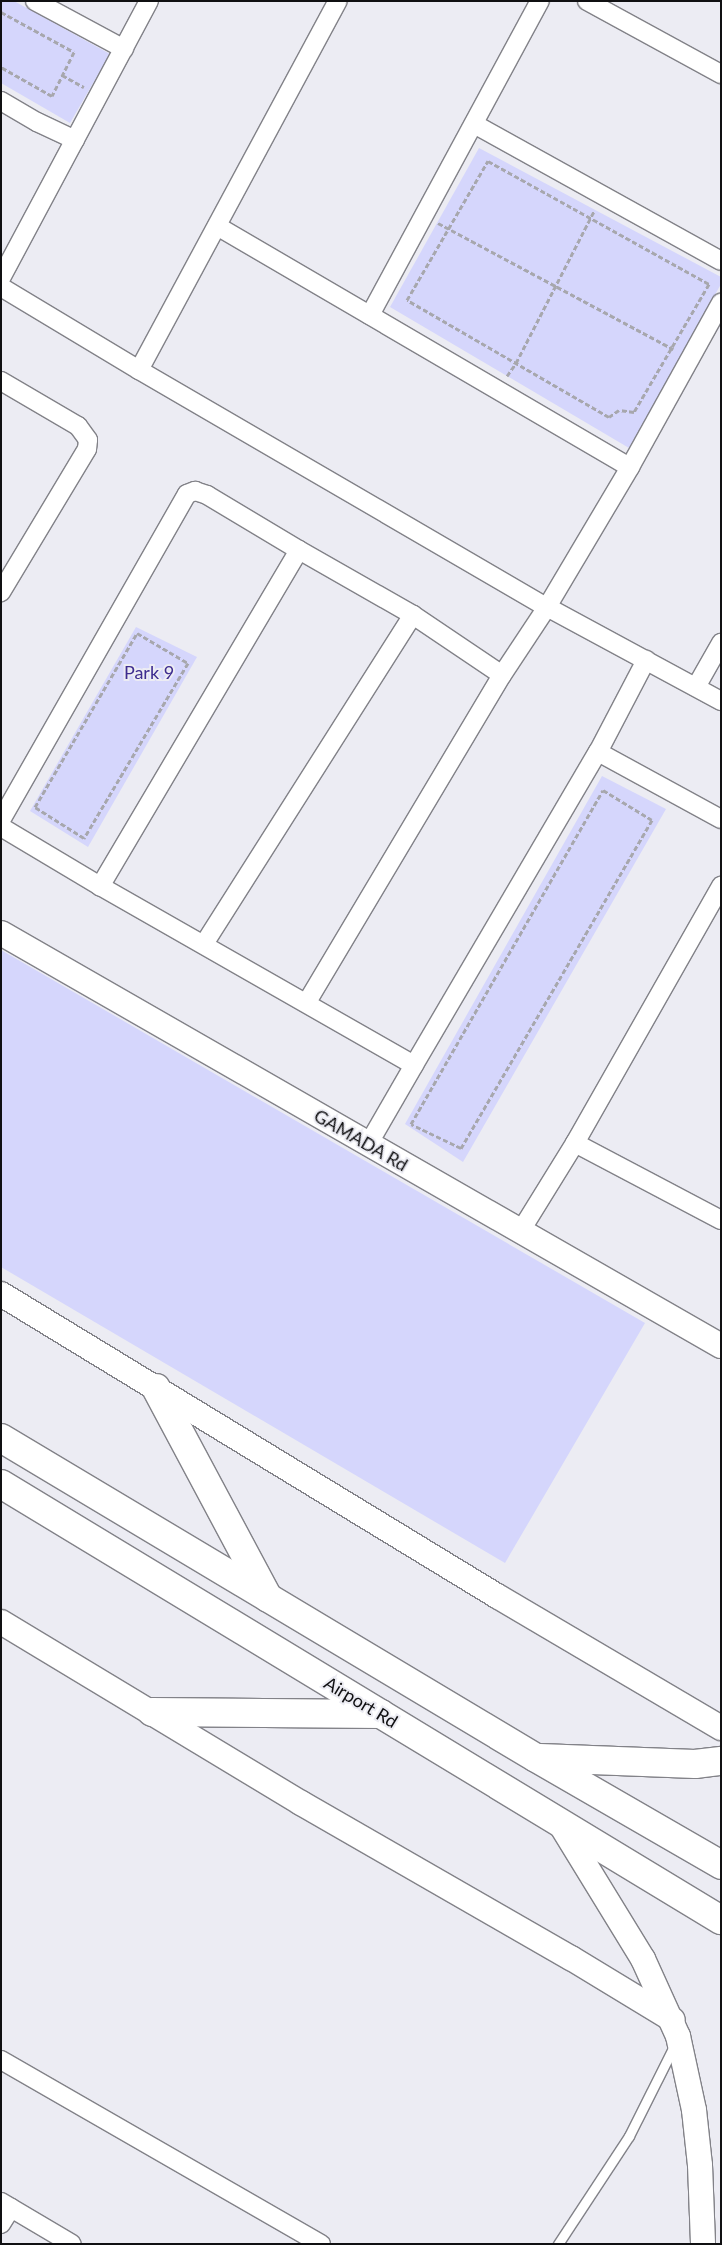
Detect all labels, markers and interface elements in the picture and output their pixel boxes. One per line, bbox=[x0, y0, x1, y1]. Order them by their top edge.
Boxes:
park label: Park 9 bbox=[124, 661, 174, 683]
street label: GAMADA Rd bbox=[310, 1104, 412, 1176]
street label: Airport Rd bbox=[320, 1672, 402, 1732]

